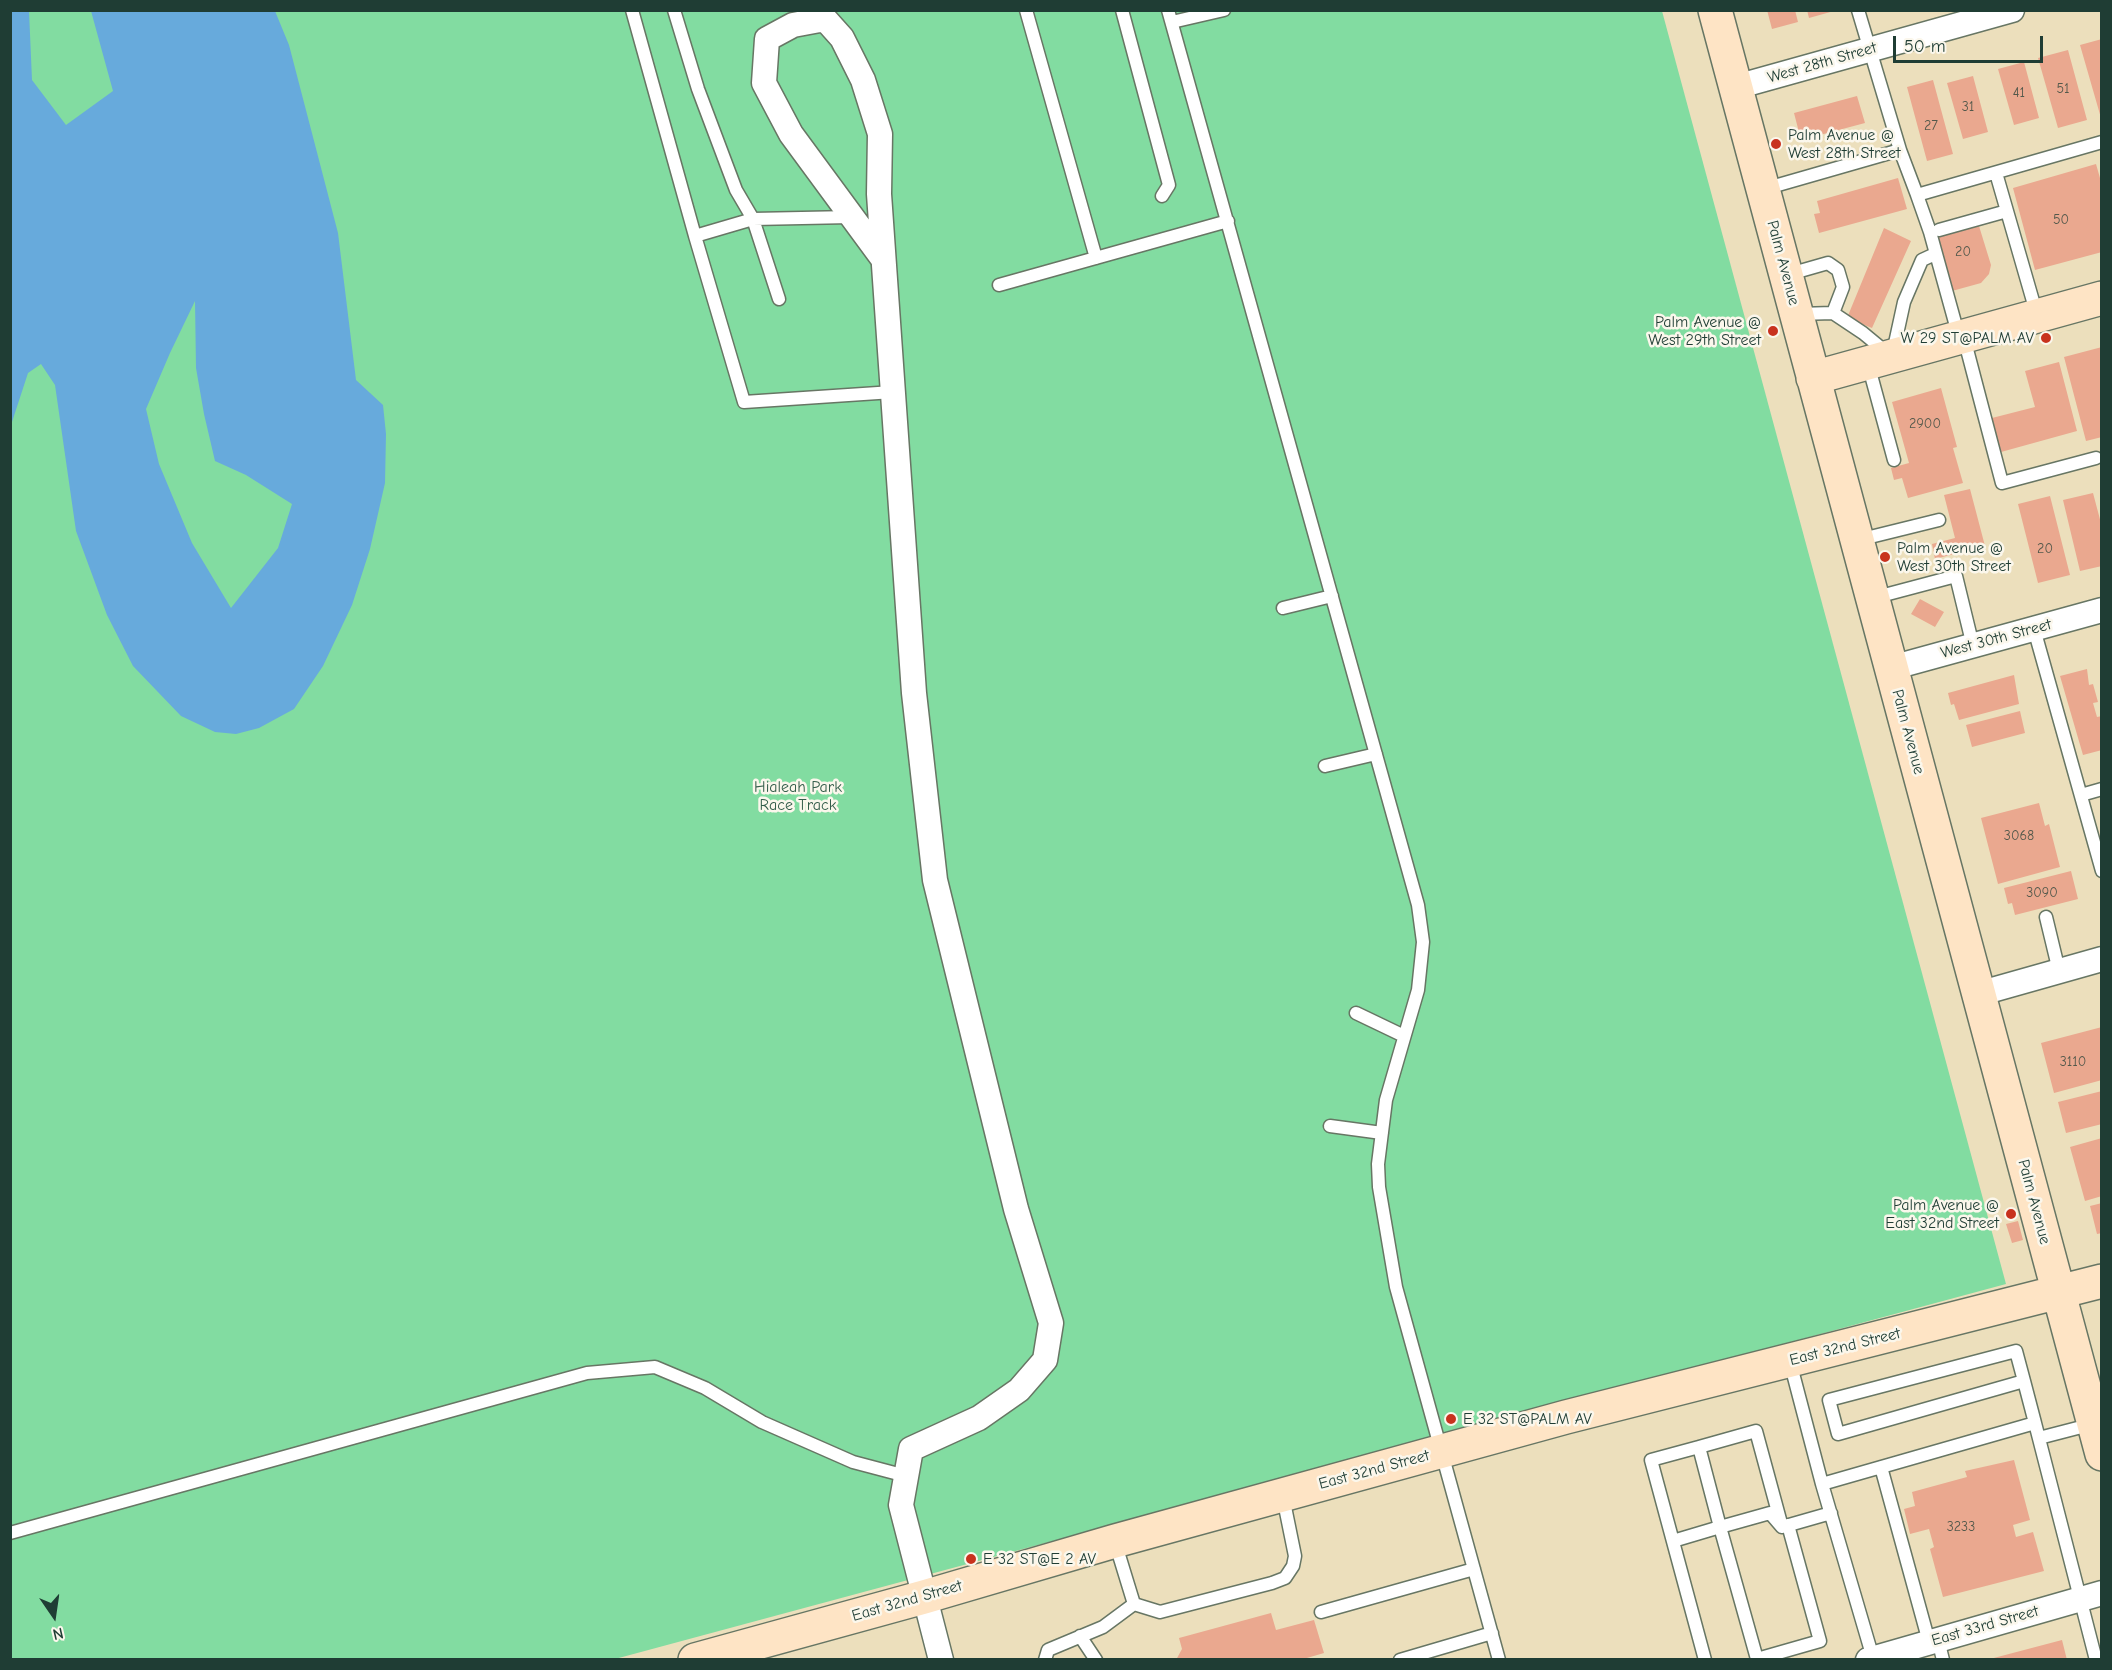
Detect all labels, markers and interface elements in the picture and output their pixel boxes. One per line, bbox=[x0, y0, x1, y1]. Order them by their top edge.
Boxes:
scale bar bbox=[1896, 24, 2046, 62]
text: 50 m bbox=[1904, 36, 1946, 57]
street label: West 28th Street bbox=[1765, 38, 1879, 88]
house number: 51 bbox=[2056, 81, 2070, 97]
house number: 41 bbox=[2013, 85, 2025, 101]
house number: 31 bbox=[1962, 99, 1974, 115]
house number: 27 bbox=[1924, 118, 1938, 134]
place label: Palm Avenue @ West 28th Street bbox=[1788, 125, 1901, 163]
marker: Palm Avenue @ West 28th Street bbox=[1769, 137, 1783, 151]
house number: 50 bbox=[2053, 212, 2069, 228]
street label: Palm Avenue bbox=[1762, 218, 1804, 308]
house number: 20 bbox=[1955, 244, 1971, 260]
place label: Palm Avenue @ West 29th Street bbox=[1648, 312, 1761, 350]
marker: Palm Avenue @ West 29th Street bbox=[1766, 324, 1780, 338]
place label: W 29 ST@PALM AV bbox=[1901, 328, 2034, 348]
marker: W 29 ST@PALM AV bbox=[2039, 331, 2053, 345]
house number: 2900 bbox=[1909, 416, 1941, 432]
place label: Palm Avenue @ West 30th Street bbox=[1897, 538, 2011, 576]
house number: 20 bbox=[2037, 541, 2053, 557]
marker: Palm Avenue @ West 30th Street bbox=[1878, 550, 1892, 564]
street label: West 30th Street bbox=[1939, 615, 2053, 663]
street label: Palm Avenue bbox=[1887, 687, 1929, 777]
park label: Hialeah Park Race Track bbox=[754, 777, 842, 815]
house number: 3068 bbox=[2004, 828, 2034, 844]
house number: 3090 bbox=[2026, 885, 2058, 901]
house number: 3110 bbox=[2060, 1054, 2086, 1070]
street label: Palm Avenue bbox=[2013, 1157, 2055, 1247]
place label: Palm Avenue @ East 32nd Street bbox=[1885, 1195, 1999, 1233]
marker: Palm Avenue @ East 32nd Street bbox=[2004, 1207, 2018, 1221]
street label: East 32nd Street bbox=[1788, 1324, 1902, 1370]
place label: E 32 ST@PALM AV bbox=[1463, 1409, 1592, 1429]
marker: E 32 ST@PALM AV bbox=[1444, 1412, 1458, 1426]
street label: East 32nd Street bbox=[1317, 1446, 1431, 1494]
house number: 3233 bbox=[1947, 1519, 1975, 1535]
place label: E 32 ST@E 2 AV bbox=[983, 1549, 1096, 1569]
marker: E 32 ST@E 2 AV bbox=[964, 1552, 978, 1566]
street label: East 32nd Street bbox=[850, 1576, 964, 1626]
north arrow bbox=[24, 1586, 84, 1646]
street label: East 33rd Street bbox=[1929, 1602, 2041, 1650]
text: N bbox=[51, 1624, 65, 1643]

